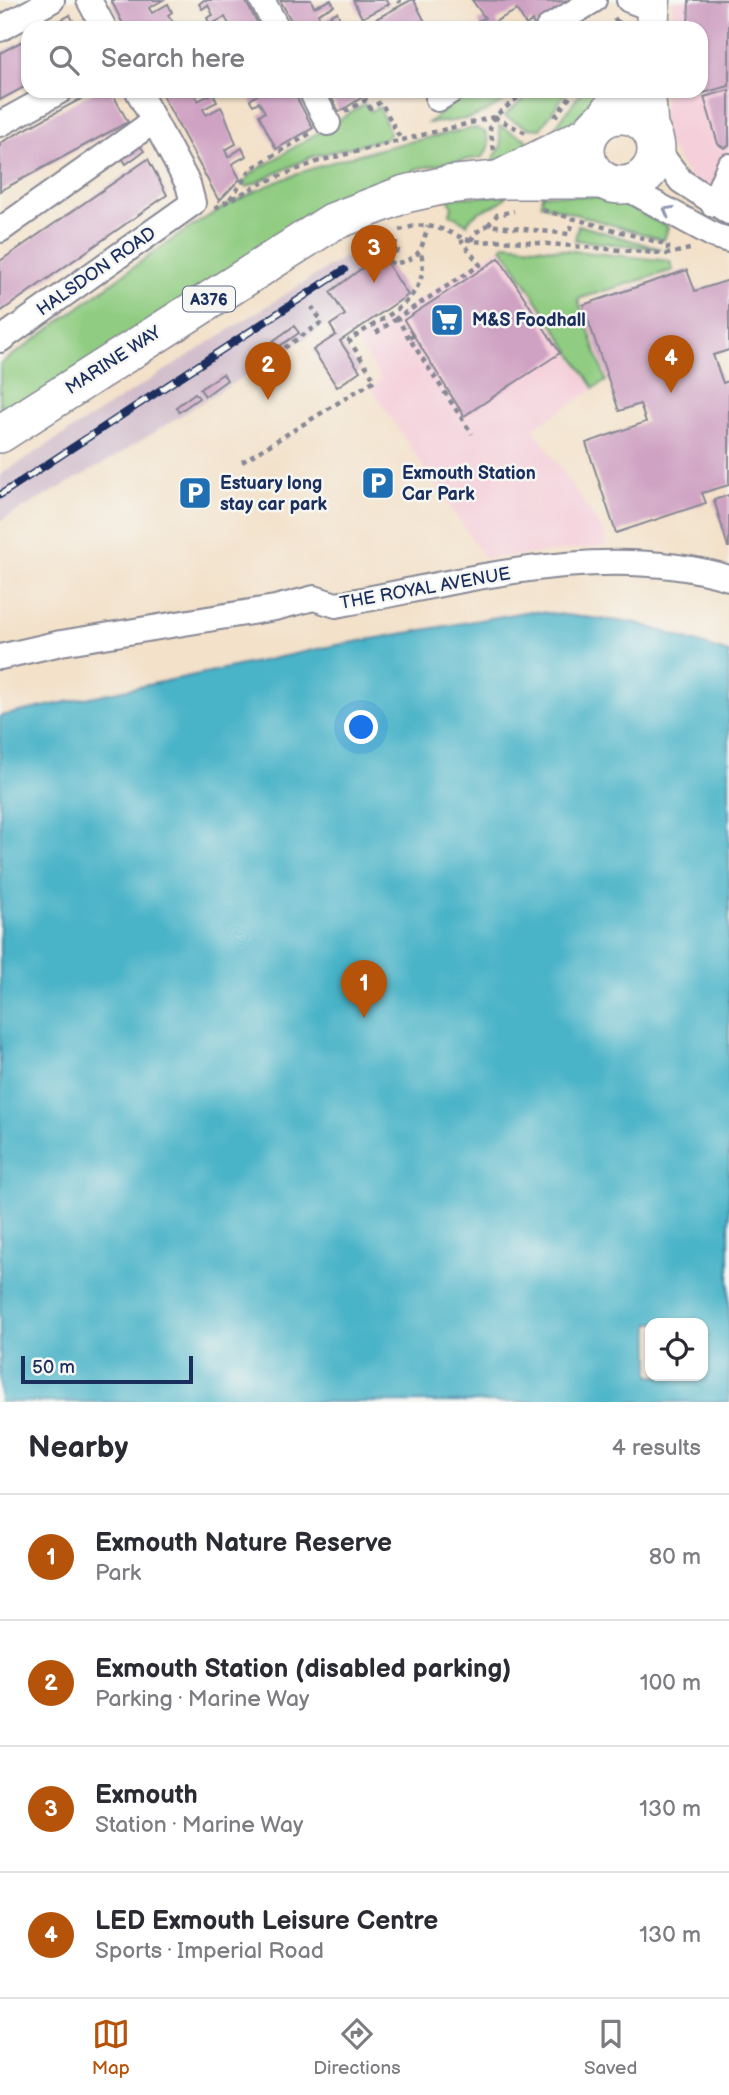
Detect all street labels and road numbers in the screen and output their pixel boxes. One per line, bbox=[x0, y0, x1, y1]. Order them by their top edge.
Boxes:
street label: HALSDON ROAD bbox=[33, 223, 160, 320]
road number: A376 bbox=[183, 286, 235, 312]
street label: MARINE WAY bbox=[62, 322, 165, 399]
street label: THE ROYAL AVENUE bbox=[338, 563, 512, 614]

